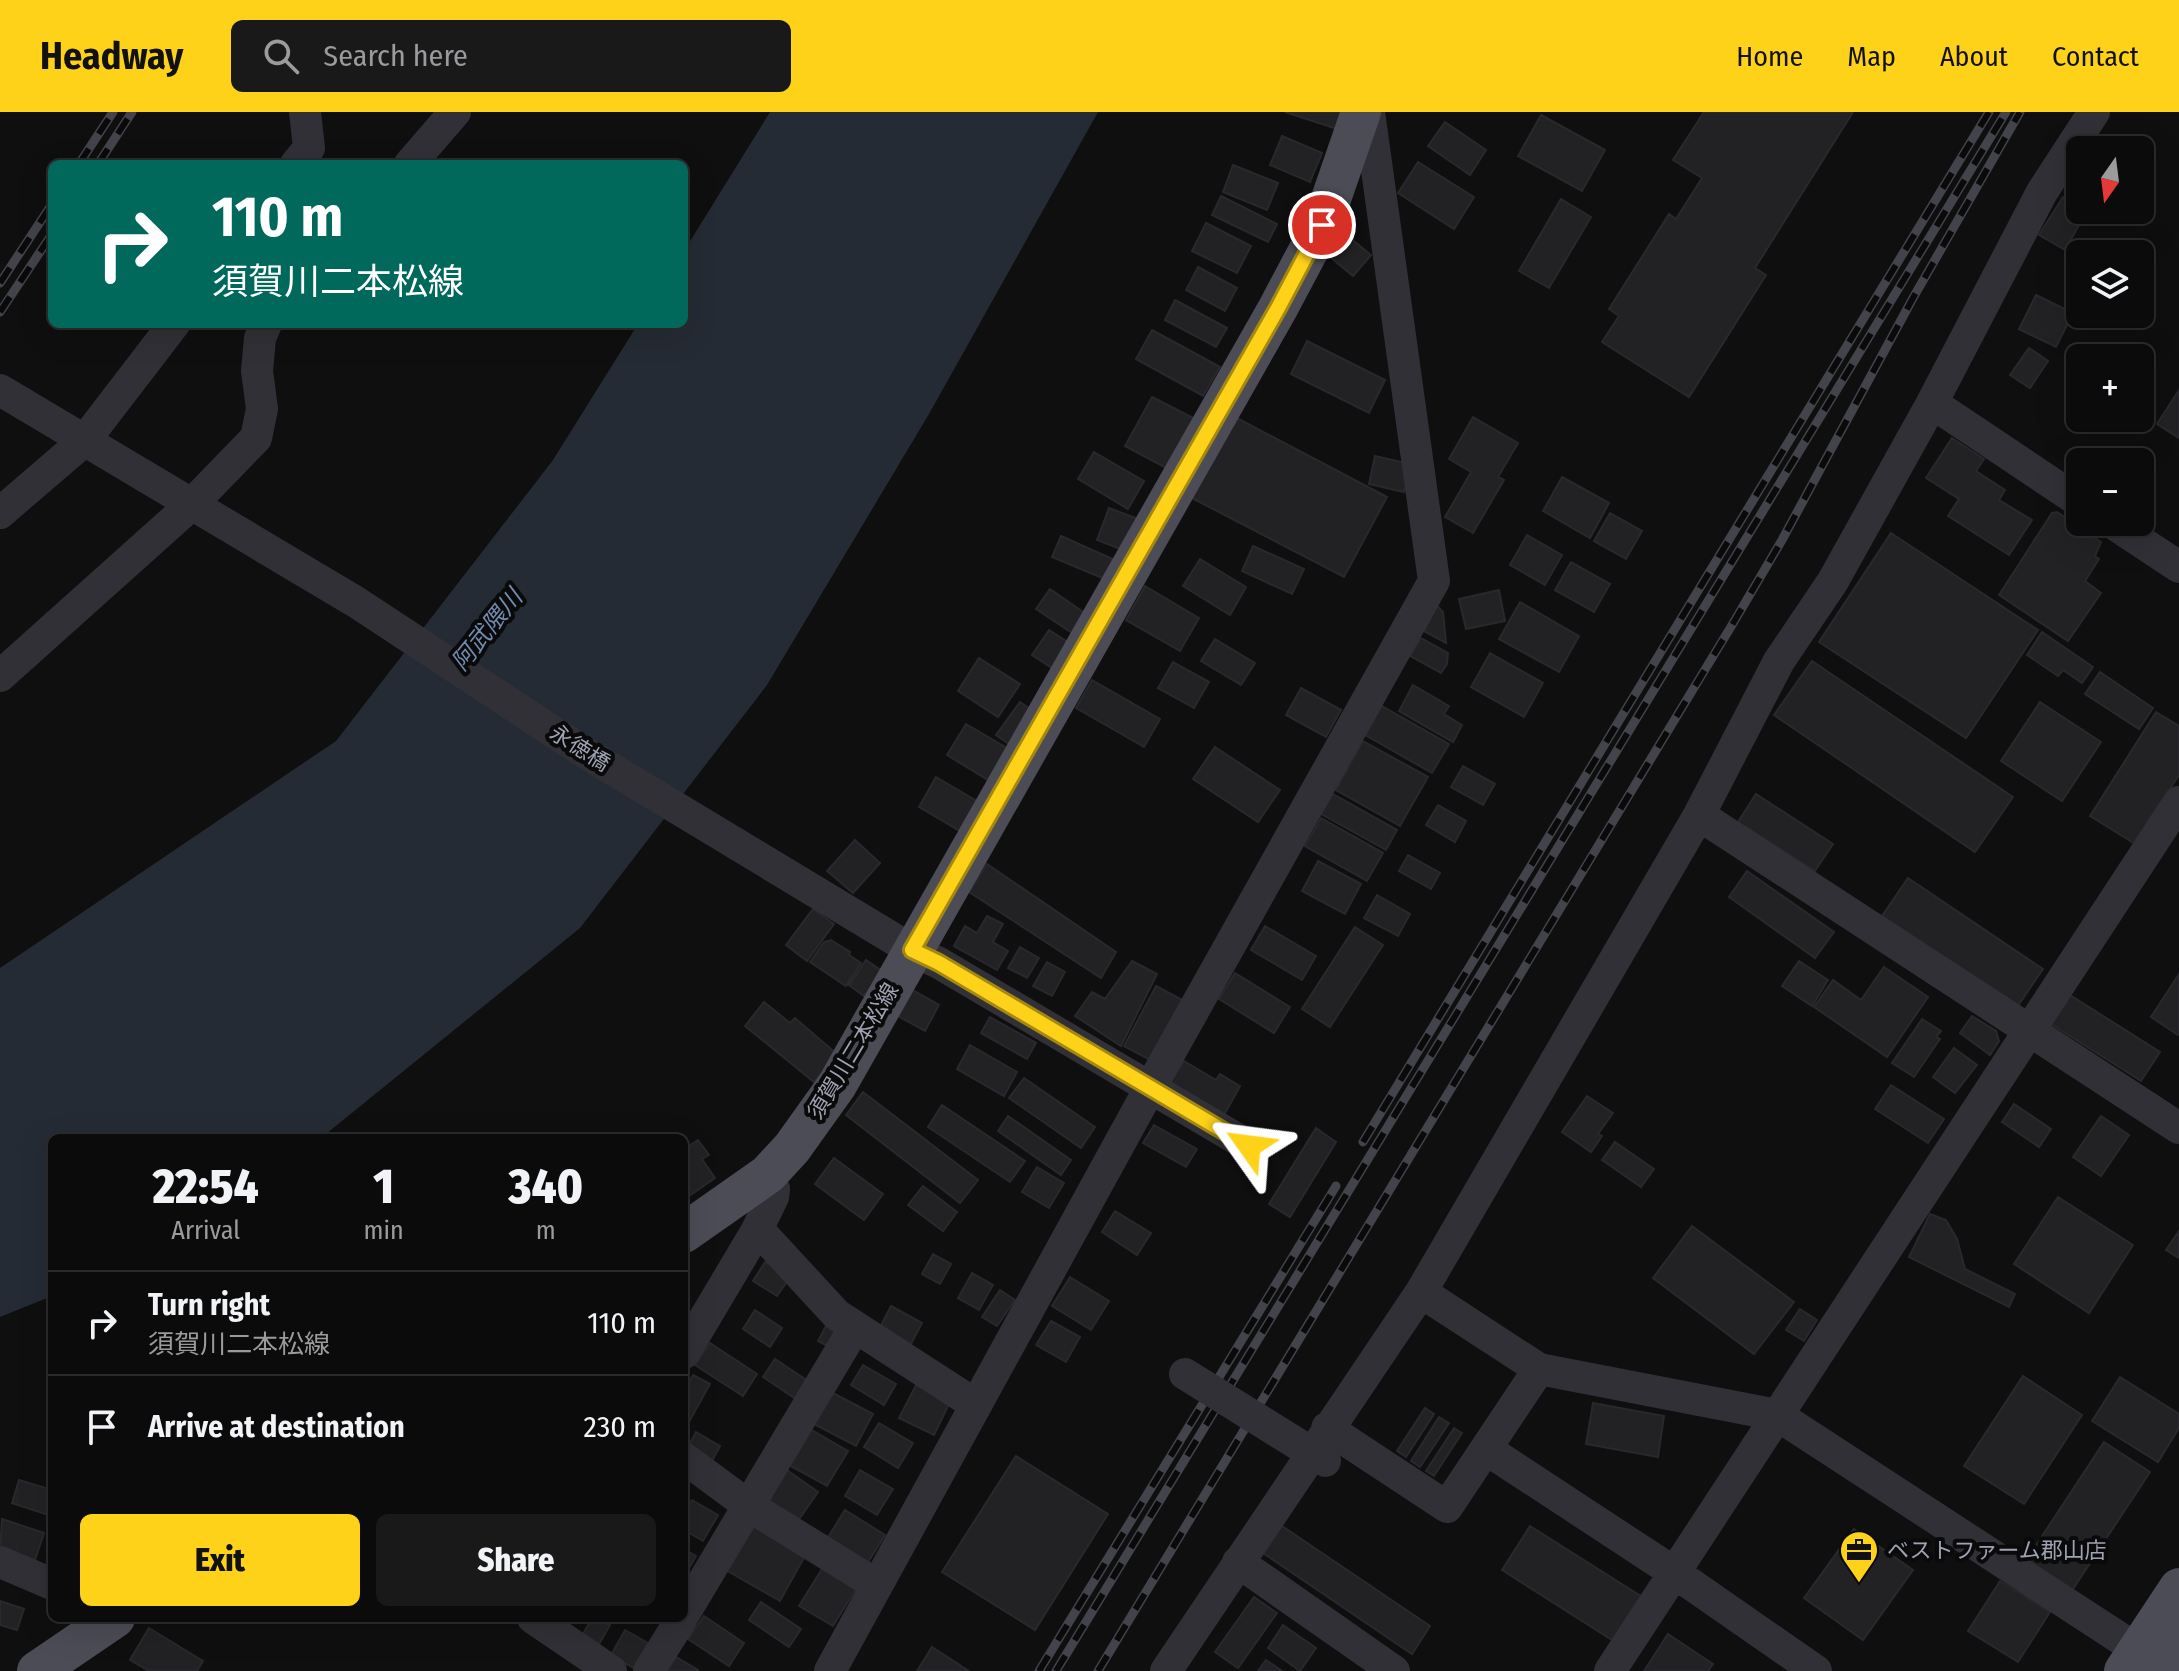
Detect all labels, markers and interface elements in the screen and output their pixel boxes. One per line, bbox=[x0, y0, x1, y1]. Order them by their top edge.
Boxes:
search box bbox=[231, 20, 791, 92]
text: Headway bbox=[40, 33, 183, 79]
icon: search bbox=[259, 34, 303, 78]
text: Search here bbox=[323, 38, 468, 74]
text: Home bbox=[1736, 40, 1803, 73]
text: Map bbox=[1847, 40, 1896, 73]
text: About bbox=[1940, 40, 2008, 73]
text: Contact bbox=[2052, 40, 2139, 73]
north arrow bbox=[2066, 136, 2154, 224]
map controls bbox=[2066, 136, 2154, 536]
text: 110 m bbox=[212, 184, 343, 251]
pin bbox=[1288, 191, 1356, 259]
icon: right bbox=[80, 192, 184, 296]
icon: arrive bbox=[1300, 203, 1344, 247]
button: layers bbox=[2066, 240, 2154, 328]
text: 須賀川二本松線 bbox=[212, 260, 464, 304]
button: + bbox=[2066, 344, 2154, 432]
button: − bbox=[2066, 448, 2154, 536]
water label: 阿武隈川 bbox=[446, 582, 530, 676]
street label: 永徳橋 bbox=[545, 719, 615, 777]
street label: 須賀川二本松線 bbox=[802, 978, 904, 1124]
position arrow bbox=[1207, 1104, 1291, 1188]
text: 22:54 bbox=[153, 1158, 259, 1216]
text: 1 bbox=[373, 1158, 394, 1216]
text: 340 bbox=[508, 1158, 583, 1216]
text: Arrival bbox=[171, 1215, 240, 1246]
text: min bbox=[363, 1215, 404, 1246]
text: m bbox=[536, 1215, 556, 1246]
text: Turn right bbox=[148, 1287, 270, 1323]
icon: right bbox=[80, 1301, 124, 1345]
text: 110 m bbox=[587, 1305, 656, 1341]
text: 須賀川二本松線 bbox=[148, 1329, 330, 1360]
icon: arrive bbox=[80, 1405, 124, 1449]
text: Arrive at destination bbox=[148, 1409, 405, 1445]
text: 230 m bbox=[584, 1409, 656, 1445]
button: Exit bbox=[80, 1514, 360, 1606]
button: Share bbox=[376, 1514, 656, 1606]
office icon: ベストファーム郡山店 bbox=[1838, 1529, 1880, 1584]
place label: ベストファーム郡山店 bbox=[1887, 1537, 2107, 1564]

